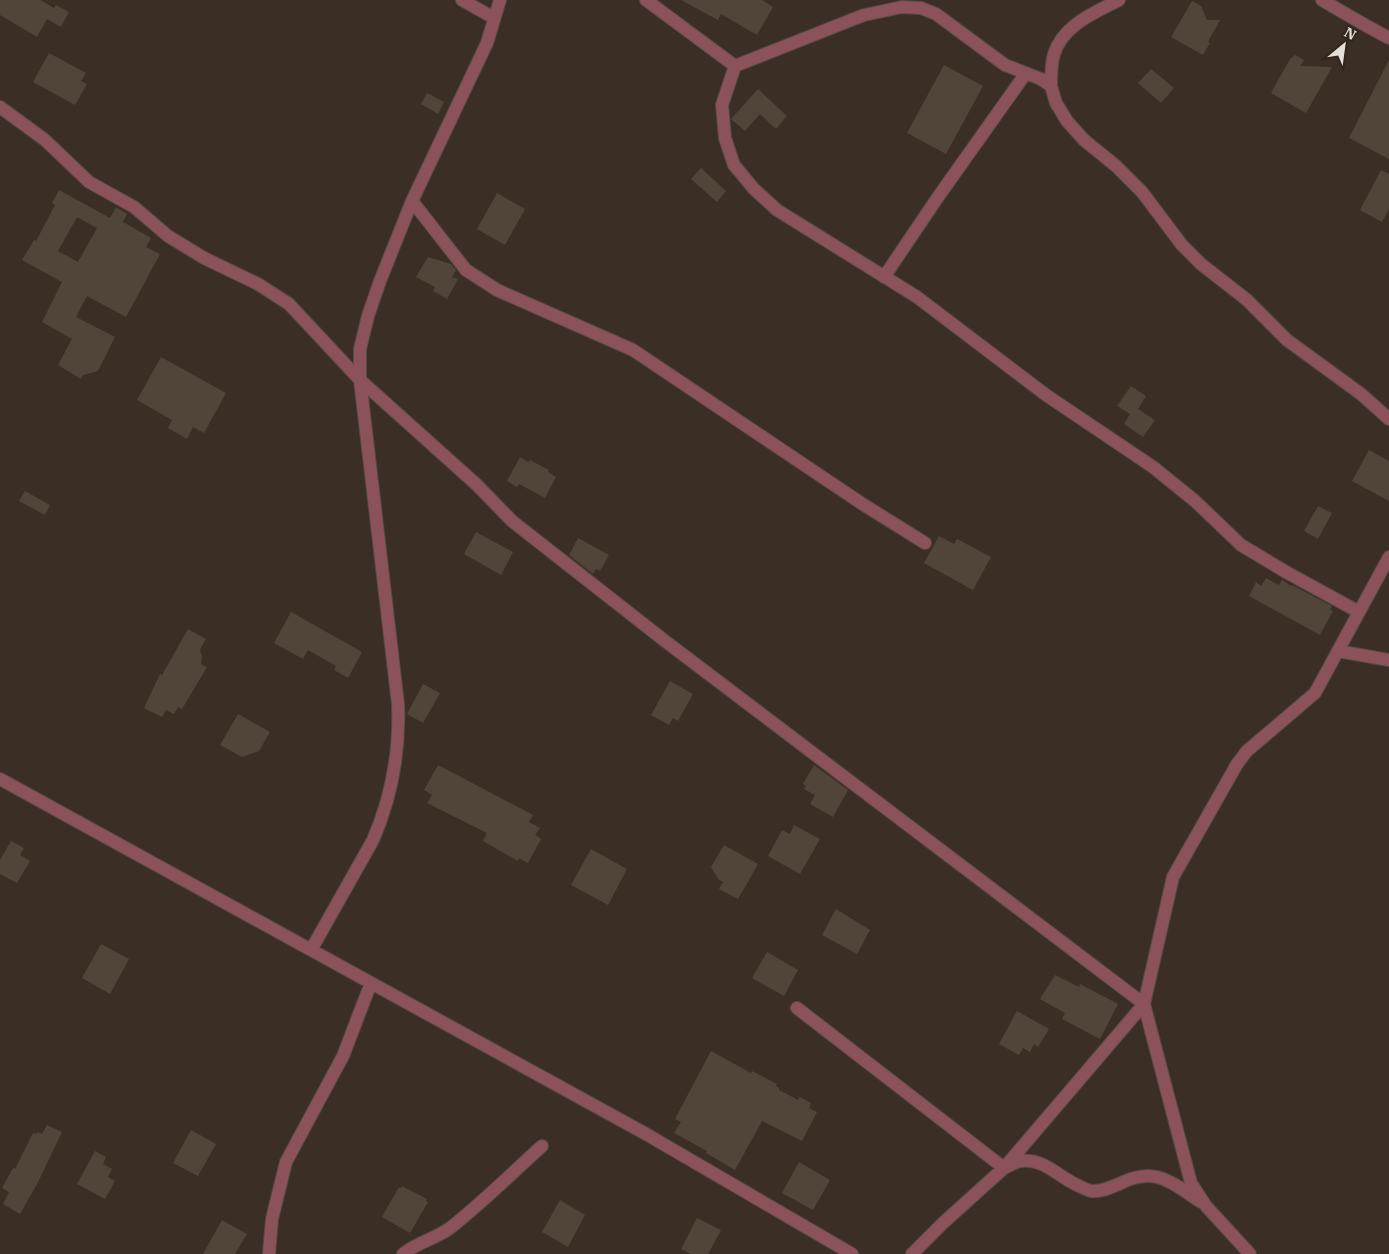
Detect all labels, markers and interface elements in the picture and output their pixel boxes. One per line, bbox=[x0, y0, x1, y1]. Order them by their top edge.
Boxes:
north arrow bbox=[1319, 20, 1369, 70]
text: N bbox=[1341, 23, 1360, 44]

